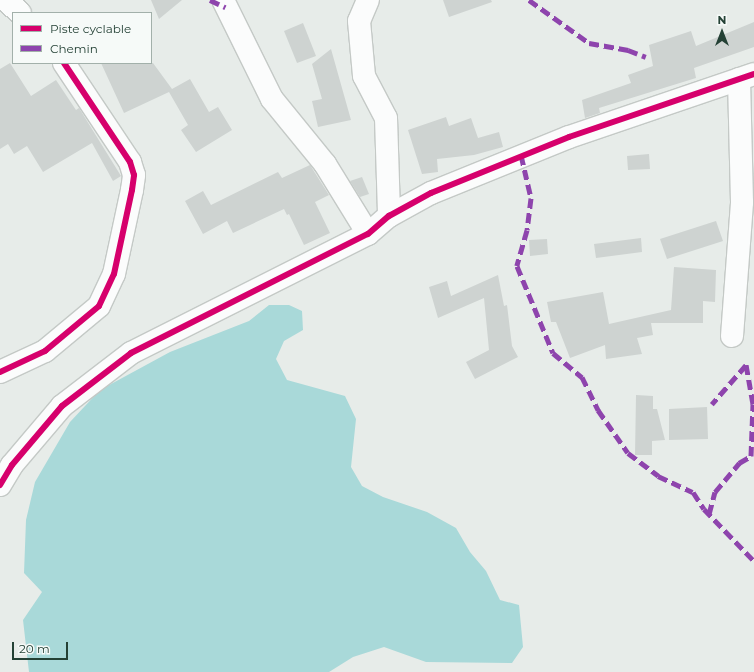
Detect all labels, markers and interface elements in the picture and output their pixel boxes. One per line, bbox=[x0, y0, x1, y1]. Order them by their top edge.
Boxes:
legend bbox=[12, 12, 152, 64]
north arrow bbox=[702, 12, 742, 52]
text: N bbox=[718, 13, 726, 27]
text: Piste cyclable bbox=[50, 21, 131, 36]
text: Chemin bbox=[50, 41, 98, 56]
scale bar bbox=[14, 634, 70, 660]
text: 20 m bbox=[19, 641, 50, 656]

